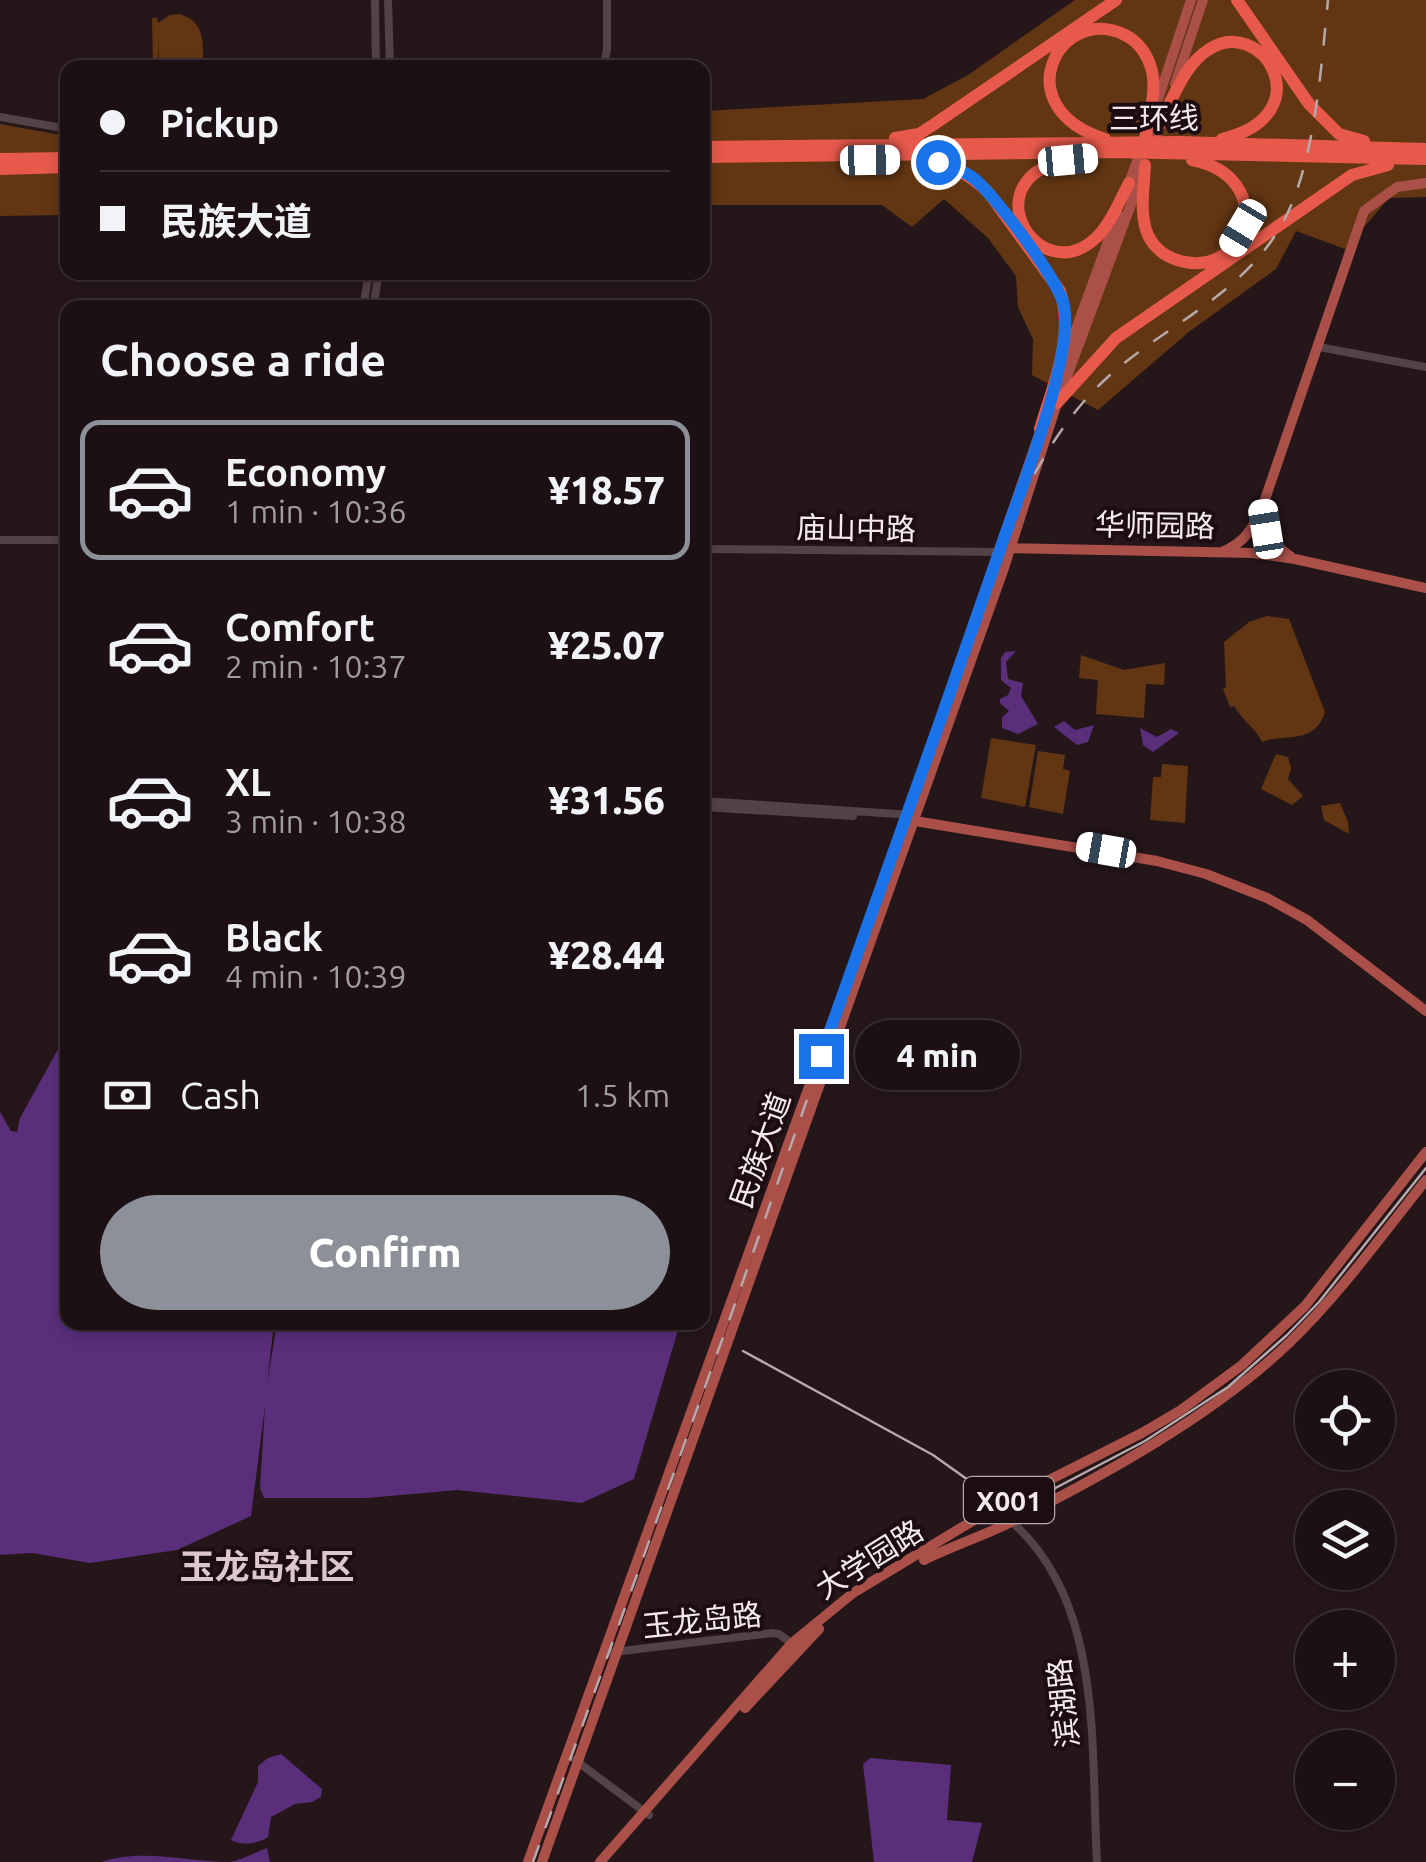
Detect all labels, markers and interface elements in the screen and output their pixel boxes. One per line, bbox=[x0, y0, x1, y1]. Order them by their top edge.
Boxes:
street label: 三环线 bbox=[1109, 101, 1199, 135]
text: Pickup bbox=[160, 102, 279, 144]
route start bbox=[916, 140, 961, 185]
car bbox=[1037, 142, 1099, 178]
car bbox=[840, 144, 900, 176]
car bbox=[1215, 195, 1271, 261]
text: 民族大道 bbox=[160, 200, 312, 242]
text: Choose a ride bbox=[100, 334, 386, 385]
icon: car bbox=[105, 445, 195, 535]
text: Economy bbox=[225, 451, 386, 493]
text: ¥18.57 bbox=[548, 469, 665, 511]
text: 1 min · 10:36 bbox=[225, 493, 407, 529]
car bbox=[1246, 497, 1286, 561]
street label: 华师园路 bbox=[1095, 507, 1215, 543]
street label: 庙山中路 bbox=[796, 510, 916, 546]
icon: car bbox=[105, 600, 195, 690]
text: Comfort bbox=[225, 606, 375, 648]
text: ¥25.07 bbox=[548, 624, 665, 666]
text: 2 min · 10:37 bbox=[225, 648, 407, 684]
icon: car bbox=[105, 755, 195, 845]
text: XL bbox=[225, 761, 271, 803]
text: ¥31.56 bbox=[548, 779, 665, 821]
text: 3 min · 10:38 bbox=[225, 803, 407, 839]
car bbox=[1074, 830, 1138, 870]
icon: car bbox=[105, 910, 195, 1000]
text: Black bbox=[225, 916, 323, 958]
text: ¥28.44 bbox=[548, 934, 665, 976]
text: 4 min · 10:39 bbox=[225, 958, 407, 994]
callout: 4 min bbox=[856, 1021, 1021, 1091]
route end bbox=[799, 1034, 844, 1079]
text: 4 min bbox=[897, 1037, 978, 1073]
icon: cash bbox=[100, 1068, 155, 1123]
text: Cash bbox=[180, 1074, 261, 1116]
text: 1.5 km bbox=[575, 1077, 670, 1113]
street label: 民族大道 bbox=[724, 1088, 796, 1212]
button: Confirm bbox=[100, 1195, 670, 1310]
map controls bbox=[1295, 1370, 1395, 1830]
button: locate bbox=[1295, 1370, 1395, 1470]
road number: X001 bbox=[964, 1477, 1054, 1523]
button: layers bbox=[1295, 1490, 1395, 1590]
street label: 大学园路 bbox=[809, 1513, 929, 1605]
district label: 玉龙岛社区 bbox=[179, 1546, 355, 1586]
street label: 玉龙岛路 bbox=[641, 1597, 763, 1643]
button: + bbox=[1295, 1610, 1395, 1710]
street label: 滨湖路 bbox=[1041, 1656, 1085, 1750]
button: − bbox=[1295, 1730, 1395, 1830]

